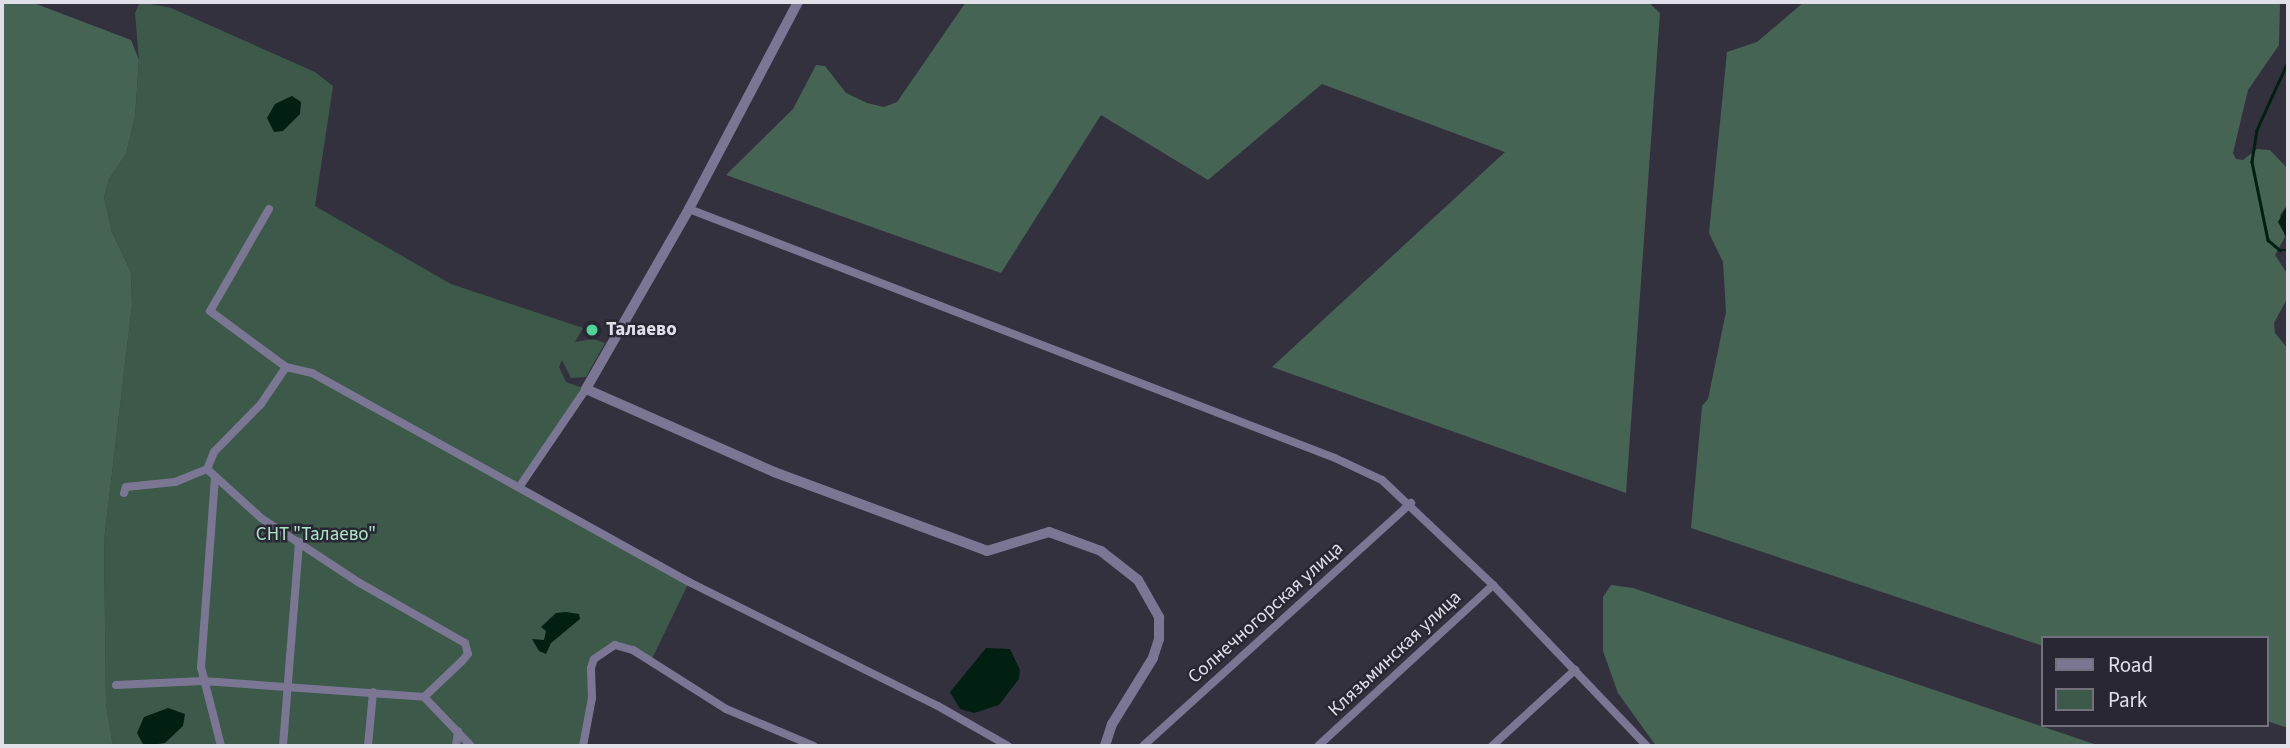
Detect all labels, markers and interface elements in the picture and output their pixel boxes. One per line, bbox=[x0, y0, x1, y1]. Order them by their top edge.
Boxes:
place label: Талаево bbox=[606, 319, 677, 341]
marker: Талаево bbox=[584, 322, 600, 338]
park label: СНТ "Талаево" bbox=[256, 524, 376, 546]
street label: Солнечногорская улица bbox=[1184, 537, 1348, 689]
street label: Клязьминская улица bbox=[1324, 586, 1466, 722]
legend bbox=[2042, 636, 2269, 727]
text: Road bbox=[2108, 650, 2153, 680]
text: Park bbox=[2108, 685, 2147, 715]

